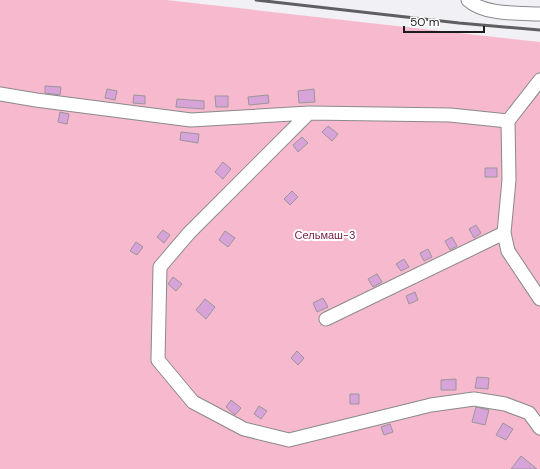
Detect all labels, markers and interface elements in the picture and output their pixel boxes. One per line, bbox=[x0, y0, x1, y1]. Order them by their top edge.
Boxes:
scale bar bbox=[404, 8, 484, 34]
text: 50 m bbox=[410, 14, 439, 30]
park label: Сельмаш-3 bbox=[295, 228, 355, 242]

